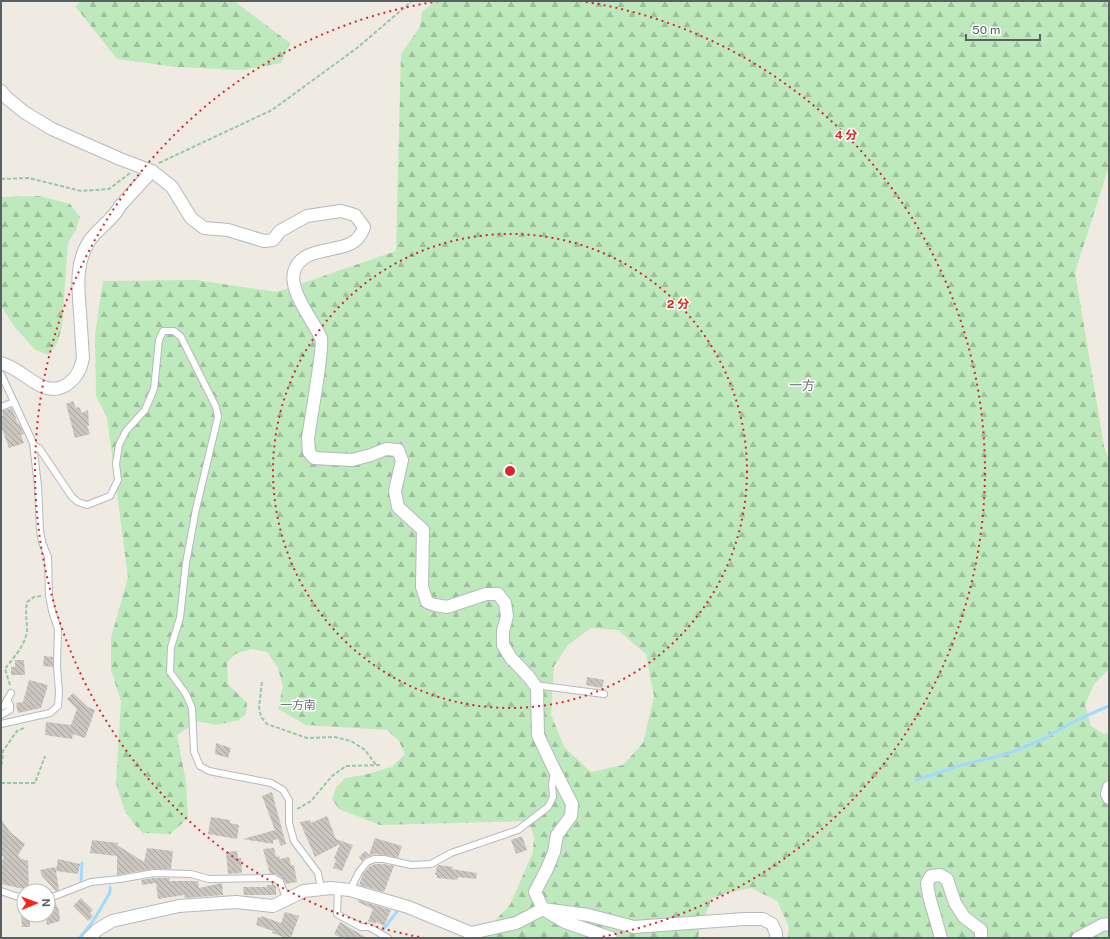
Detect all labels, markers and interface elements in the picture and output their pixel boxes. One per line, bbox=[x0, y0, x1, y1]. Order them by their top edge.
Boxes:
scale bar bbox=[966, 16, 1040, 42]
text: 50 m bbox=[972, 23, 1000, 37]
text: 4 分 bbox=[835, 128, 857, 142]
text: 2 分 bbox=[667, 297, 689, 311]
district label: 一方 bbox=[789, 378, 815, 393]
centre of rings bbox=[503, 464, 517, 478]
district label: 一方南 bbox=[280, 698, 316, 712]
north arrow bbox=[16, 883, 56, 923]
text: N bbox=[40, 898, 52, 907]

